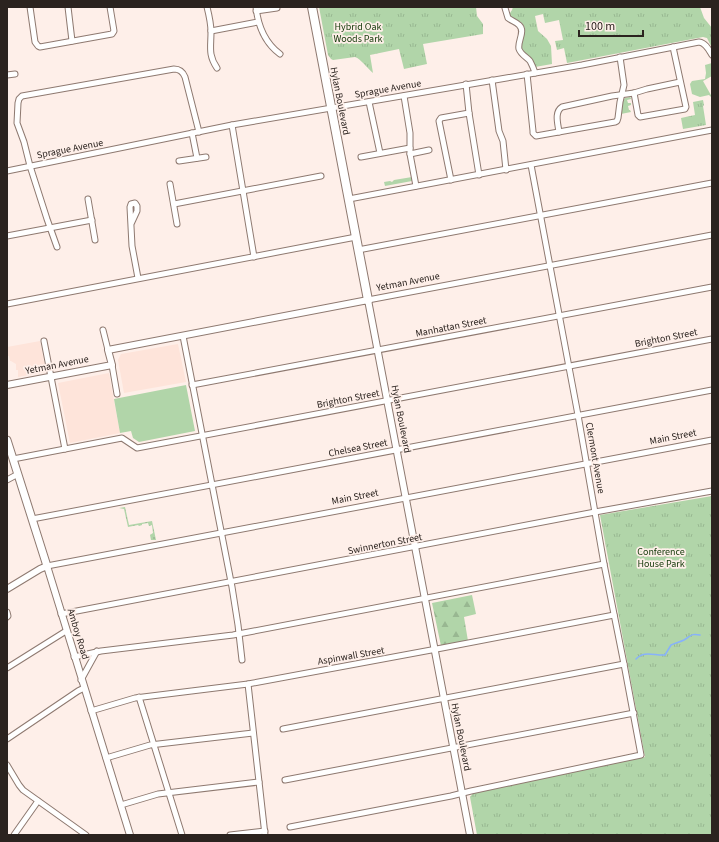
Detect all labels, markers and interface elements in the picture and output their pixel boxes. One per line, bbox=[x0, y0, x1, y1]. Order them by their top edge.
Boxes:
scale bar bbox=[579, 12, 643, 38]
text: 100 m bbox=[585, 18, 615, 35]
park label: Hybrid Oak Woods Park bbox=[333, 20, 383, 46]
street label: Hylan Boulevard bbox=[327, 66, 353, 136]
street label: Sprague Avenue bbox=[354, 76, 422, 102]
street label: Sprague Avenue bbox=[36, 136, 104, 162]
street label: Yetman Avenue bbox=[374, 269, 441, 295]
street label: Manhattan Street bbox=[414, 313, 488, 341]
street label: Brighton Street bbox=[634, 325, 699, 351]
street label: Yetman Avenue bbox=[23, 352, 90, 378]
street label: Hylan Boulevard bbox=[388, 384, 414, 454]
street label: Brighton Street bbox=[316, 386, 381, 412]
street label: Clermont Avenue bbox=[582, 421, 608, 495]
street label: Main Street bbox=[648, 425, 698, 448]
street label: Chelsea Street bbox=[327, 435, 389, 461]
street label: Main Street bbox=[330, 485, 380, 508]
street label: Swinnerton Street bbox=[347, 530, 424, 558]
park label: Conference House Park bbox=[637, 545, 685, 571]
street label: Amboy Road bbox=[64, 607, 92, 661]
street label: Aspinwall Street bbox=[316, 643, 386, 669]
street label: Hylan Boulevard bbox=[448, 702, 474, 772]

